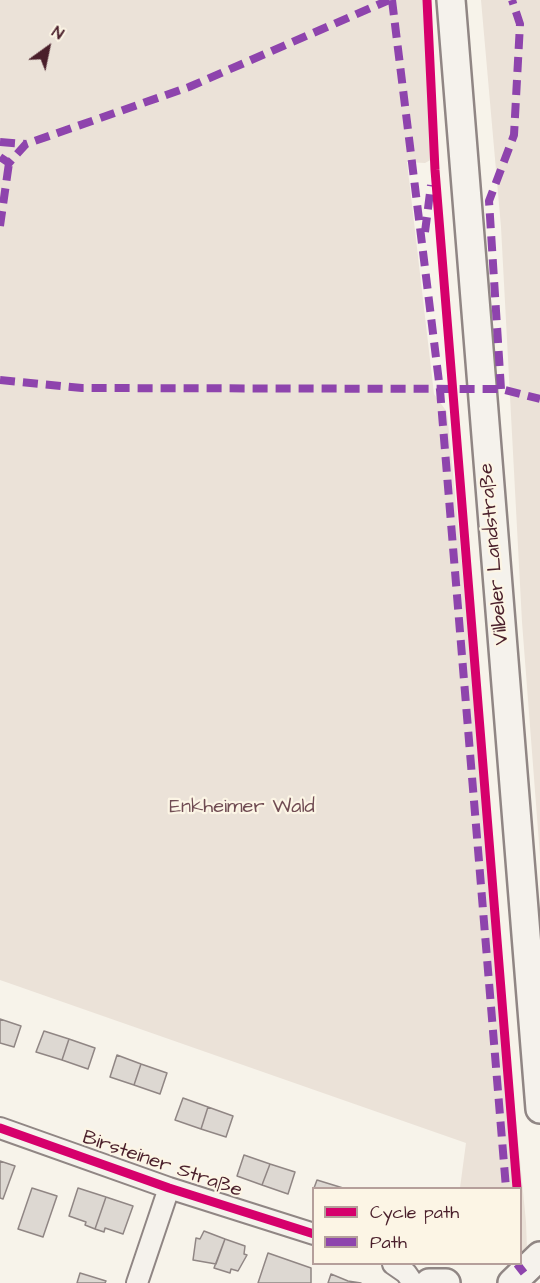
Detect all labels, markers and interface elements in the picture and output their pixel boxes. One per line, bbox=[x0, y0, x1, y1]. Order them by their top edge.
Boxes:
north arrow bbox=[18, 18, 78, 78]
text: N bbox=[48, 21, 68, 45]
street label: Vilbeler Landstraße bbox=[475, 462, 515, 646]
park label: Enkheimer Wald bbox=[169, 796, 315, 820]
street label: Birsteiner Straße bbox=[79, 1126, 245, 1204]
legend bbox=[312, 1187, 522, 1265]
text: Cycle path bbox=[370, 1200, 459, 1225]
text: Path bbox=[370, 1230, 407, 1255]

